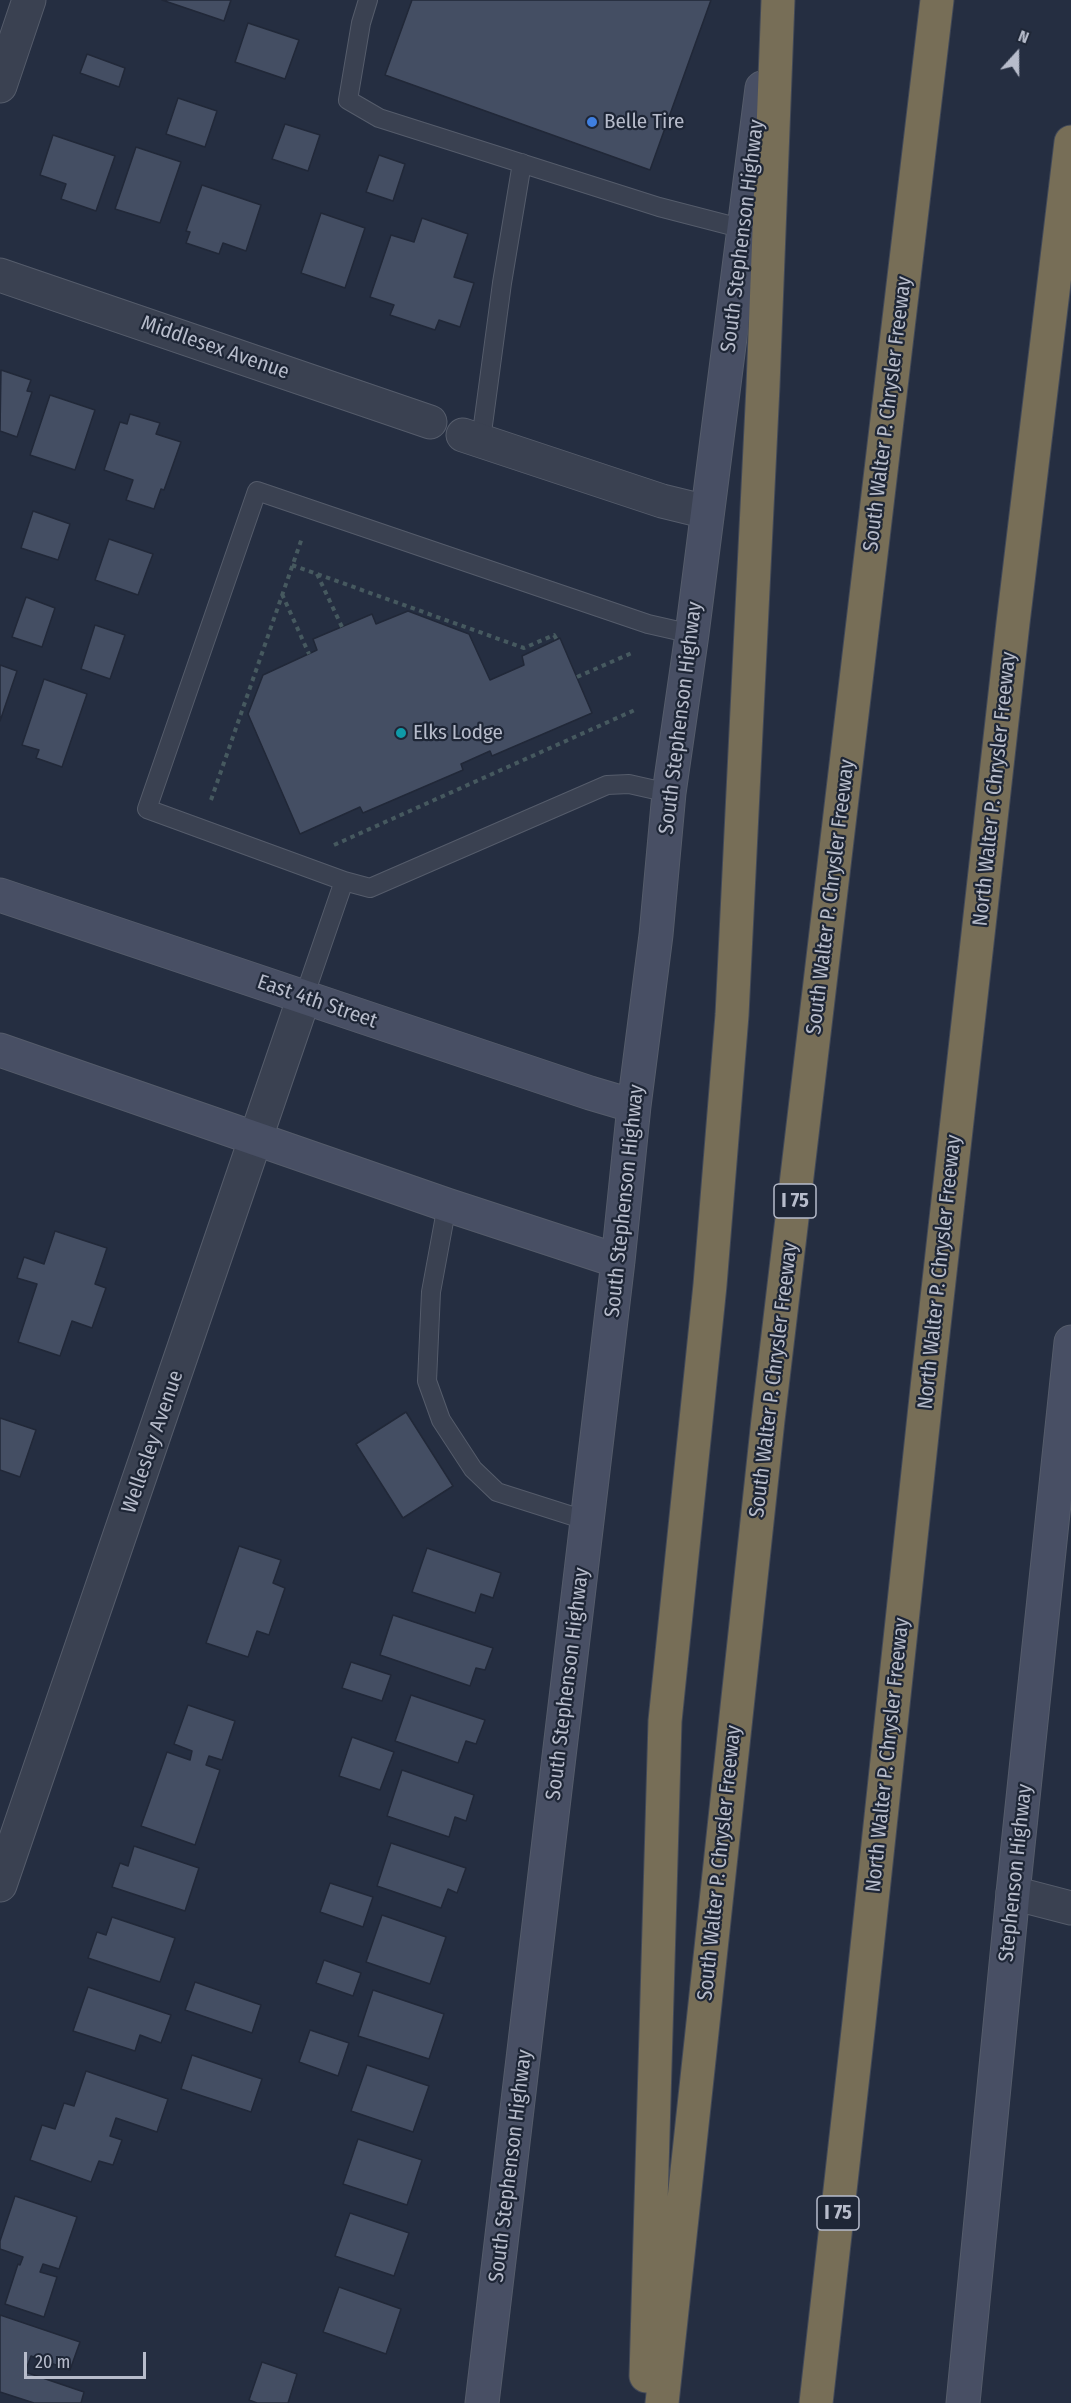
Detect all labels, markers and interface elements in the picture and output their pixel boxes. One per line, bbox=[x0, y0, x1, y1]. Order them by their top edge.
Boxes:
north arrow bbox=[987, 24, 1047, 84]
text: N bbox=[1016, 26, 1032, 47]
place label: Belle Tire bbox=[604, 109, 684, 135]
marker: Belle Tire bbox=[585, 115, 599, 129]
street label: South Stephenson Highway bbox=[716, 118, 770, 354]
street label: South Walter P. Chrysler Freeway bbox=[859, 275, 917, 553]
street label: Middlesex Avenue bbox=[138, 311, 292, 385]
street label: South Stephenson Highway bbox=[654, 600, 708, 836]
street label: North Walter P. Chrysler Freeway bbox=[968, 651, 1022, 927]
place label: Elks Lodge bbox=[413, 720, 503, 746]
marker: Elks Lodge bbox=[394, 726, 408, 740]
street label: South Walter P. Chrysler Freeway bbox=[802, 758, 860, 1036]
street label: East 4th Street bbox=[254, 970, 380, 1034]
street label: South Stephenson Highway bbox=[600, 1083, 650, 1319]
street label: North Walter P. Chrysler Freeway bbox=[913, 1134, 967, 1410]
road number: I 75 bbox=[774, 1184, 816, 1218]
street label: South Walter P. Chrysler Freeway bbox=[745, 1241, 803, 1519]
street label: Wellesley Avenue bbox=[117, 1367, 189, 1517]
street label: South Stephenson Highway bbox=[541, 1566, 595, 1802]
street label: North Walter P. Chrysler Freeway bbox=[861, 1617, 915, 1893]
street label: South Walter P. Chrysler Freeway bbox=[693, 1724, 747, 2002]
street label: Stephenson Highway bbox=[994, 1783, 1038, 1963]
street label: South Stephenson Highway bbox=[484, 2048, 538, 2284]
road number: I 75 bbox=[817, 2196, 859, 2230]
scale bar bbox=[27, 2340, 148, 2378]
text: 20 m bbox=[35, 2351, 70, 2373]

